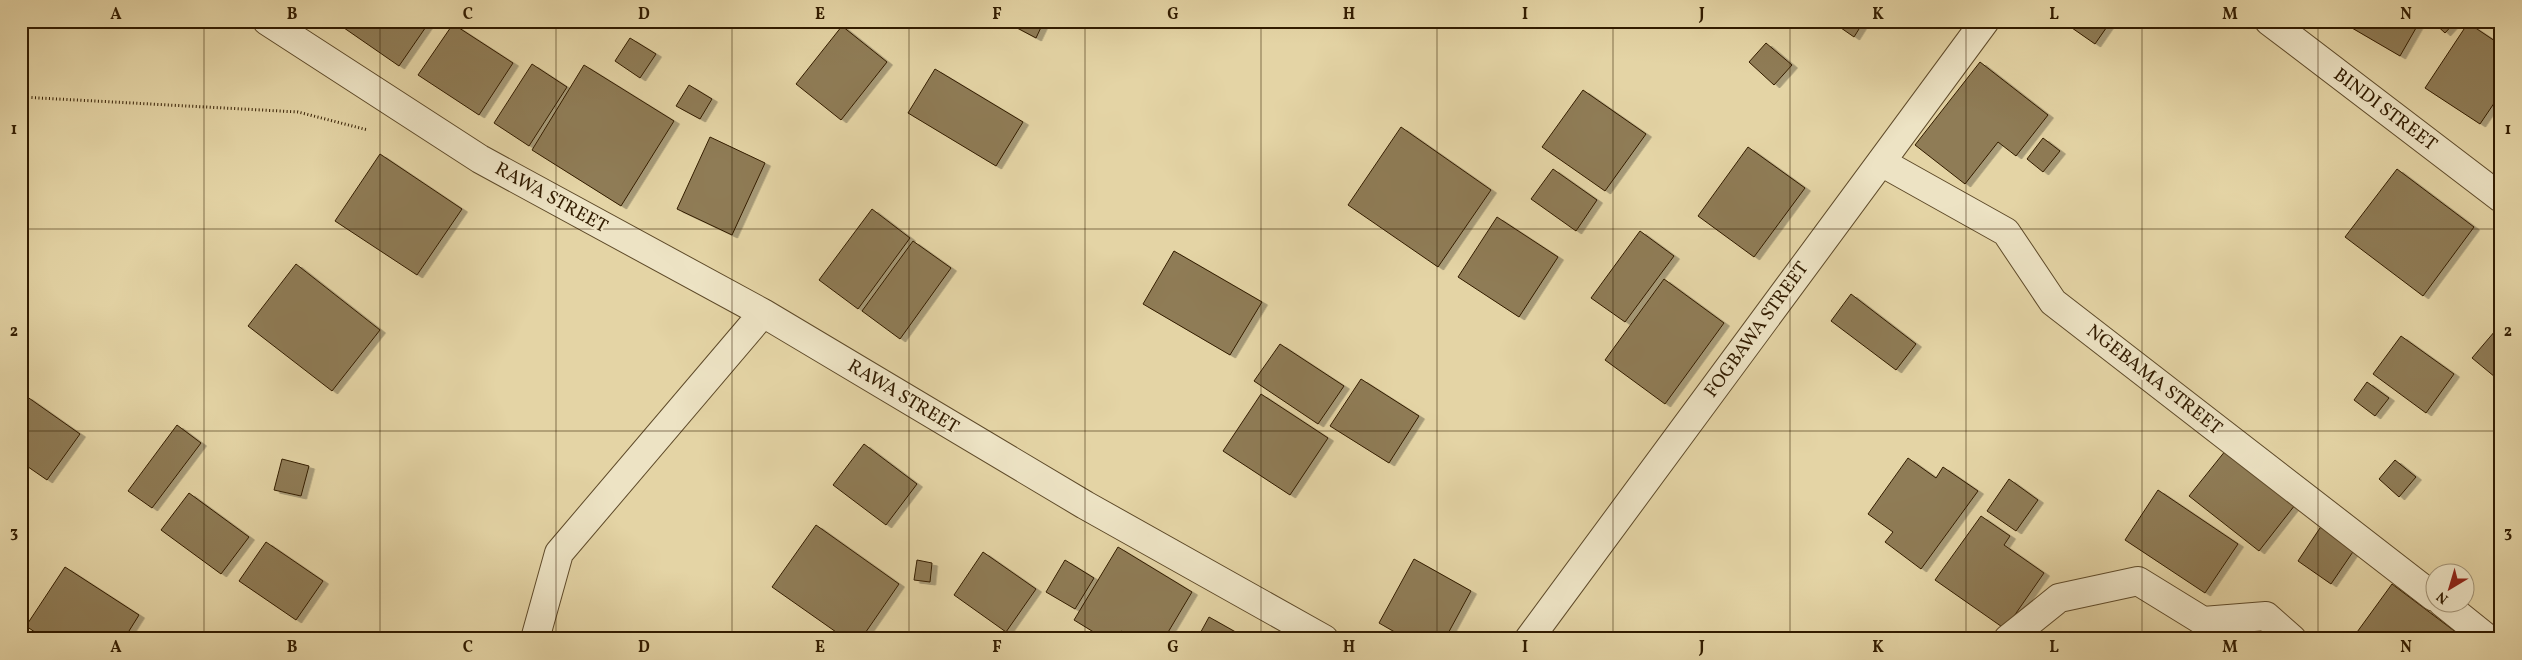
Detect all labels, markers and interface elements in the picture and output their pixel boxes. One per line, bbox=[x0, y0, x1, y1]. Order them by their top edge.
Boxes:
text: A bbox=[110, 4, 122, 26]
text: B bbox=[287, 4, 298, 26]
text: C bbox=[463, 4, 473, 26]
text: D bbox=[638, 4, 650, 26]
text: E bbox=[815, 4, 825, 26]
text: F bbox=[992, 4, 1002, 26]
text: G bbox=[1167, 4, 1179, 26]
text: H bbox=[1343, 4, 1355, 26]
text: I bbox=[1522, 4, 1528, 26]
text: J bbox=[1698, 4, 1705, 26]
text: K bbox=[1872, 4, 1884, 26]
text: L bbox=[2049, 4, 2059, 26]
text: M bbox=[2222, 4, 2238, 26]
text: N bbox=[2400, 4, 2412, 26]
street label: BINDI STREET bbox=[2328, 62, 2442, 158]
text: 1 bbox=[11, 119, 17, 141]
text: 1 bbox=[2505, 119, 2511, 141]
street label: RAWA STREET bbox=[490, 156, 612, 240]
street label: FOGBAWA STREET bbox=[1699, 257, 1815, 403]
street label: NGEBAMA STREET bbox=[2081, 319, 2227, 441]
text: 2 bbox=[10, 321, 18, 343]
text: 2 bbox=[2504, 321, 2512, 343]
street label: RAWA STREET bbox=[842, 354, 964, 440]
text: 3 bbox=[10, 522, 18, 544]
text: 3 bbox=[2504, 522, 2512, 544]
north arrow bbox=[2424, 562, 2474, 612]
text: N bbox=[2433, 586, 2453, 608]
text: A bbox=[110, 637, 122, 659]
text: B bbox=[287, 637, 298, 659]
text: C bbox=[463, 637, 473, 659]
text: D bbox=[638, 637, 650, 659]
text: E bbox=[815, 637, 825, 659]
text: F bbox=[992, 637, 1002, 659]
text: G bbox=[1167, 637, 1179, 659]
text: H bbox=[1343, 637, 1355, 659]
text: I bbox=[1522, 637, 1528, 659]
text: J bbox=[1698, 637, 1705, 659]
text: K bbox=[1872, 637, 1884, 659]
text: L bbox=[2049, 637, 2059, 659]
text: M bbox=[2222, 637, 2238, 659]
text: N bbox=[2400, 637, 2412, 659]

